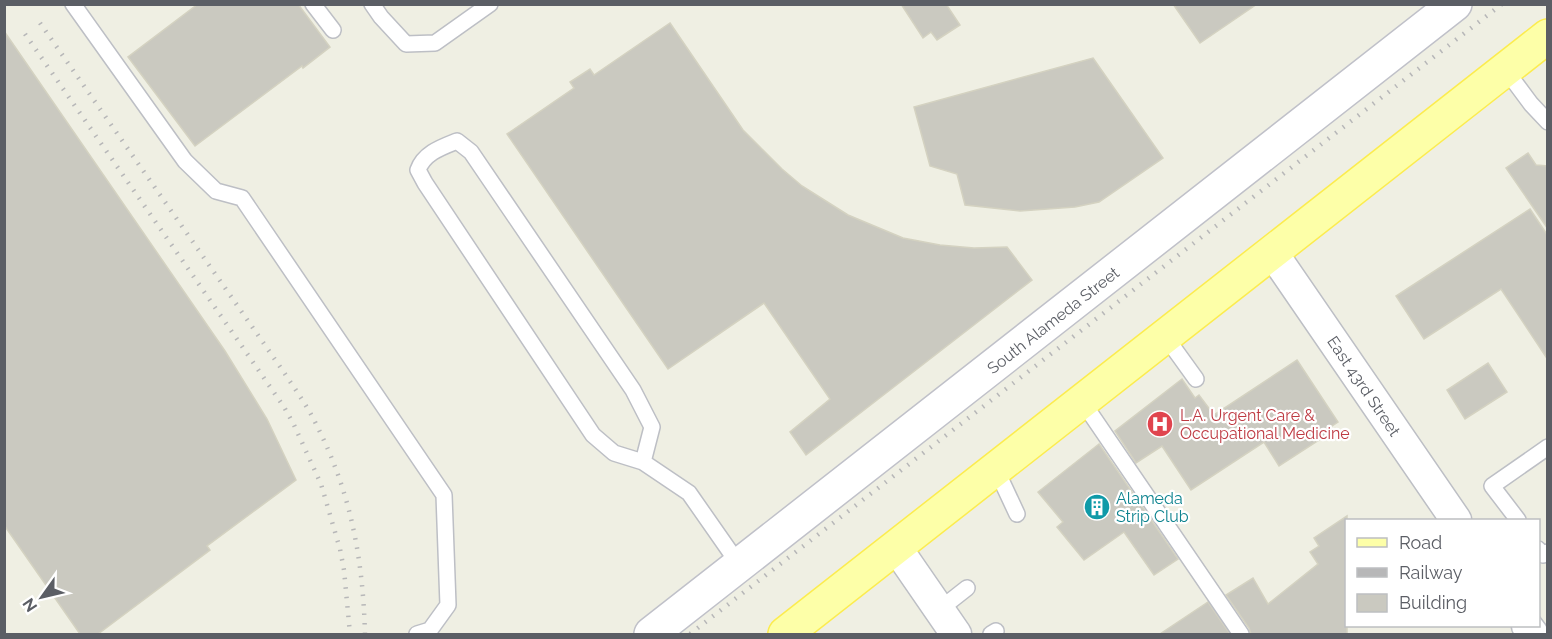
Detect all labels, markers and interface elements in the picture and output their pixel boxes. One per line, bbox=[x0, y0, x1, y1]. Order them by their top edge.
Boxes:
street label: South Alameda Street bbox=[984, 263, 1124, 378]
street label: East 43rd Street bbox=[1323, 333, 1404, 440]
place label: L.A. Urgent Care & Occupational Medicine bbox=[1180, 406, 1350, 443]
hospital icon: L.A. Urgent Care & Occupational Medicine bbox=[1145, 409, 1175, 439]
place label: Alameda Strip Club bbox=[1116, 489, 1189, 526]
building icon: Alameda Strip Club bbox=[1082, 492, 1112, 522]
legend bbox=[1345, 519, 1540, 627]
text: Road bbox=[1399, 532, 1442, 553]
text: Railway bbox=[1399, 562, 1463, 583]
north arrow bbox=[12, 567, 72, 627]
text: Building bbox=[1399, 592, 1467, 613]
text: N bbox=[19, 595, 41, 615]

